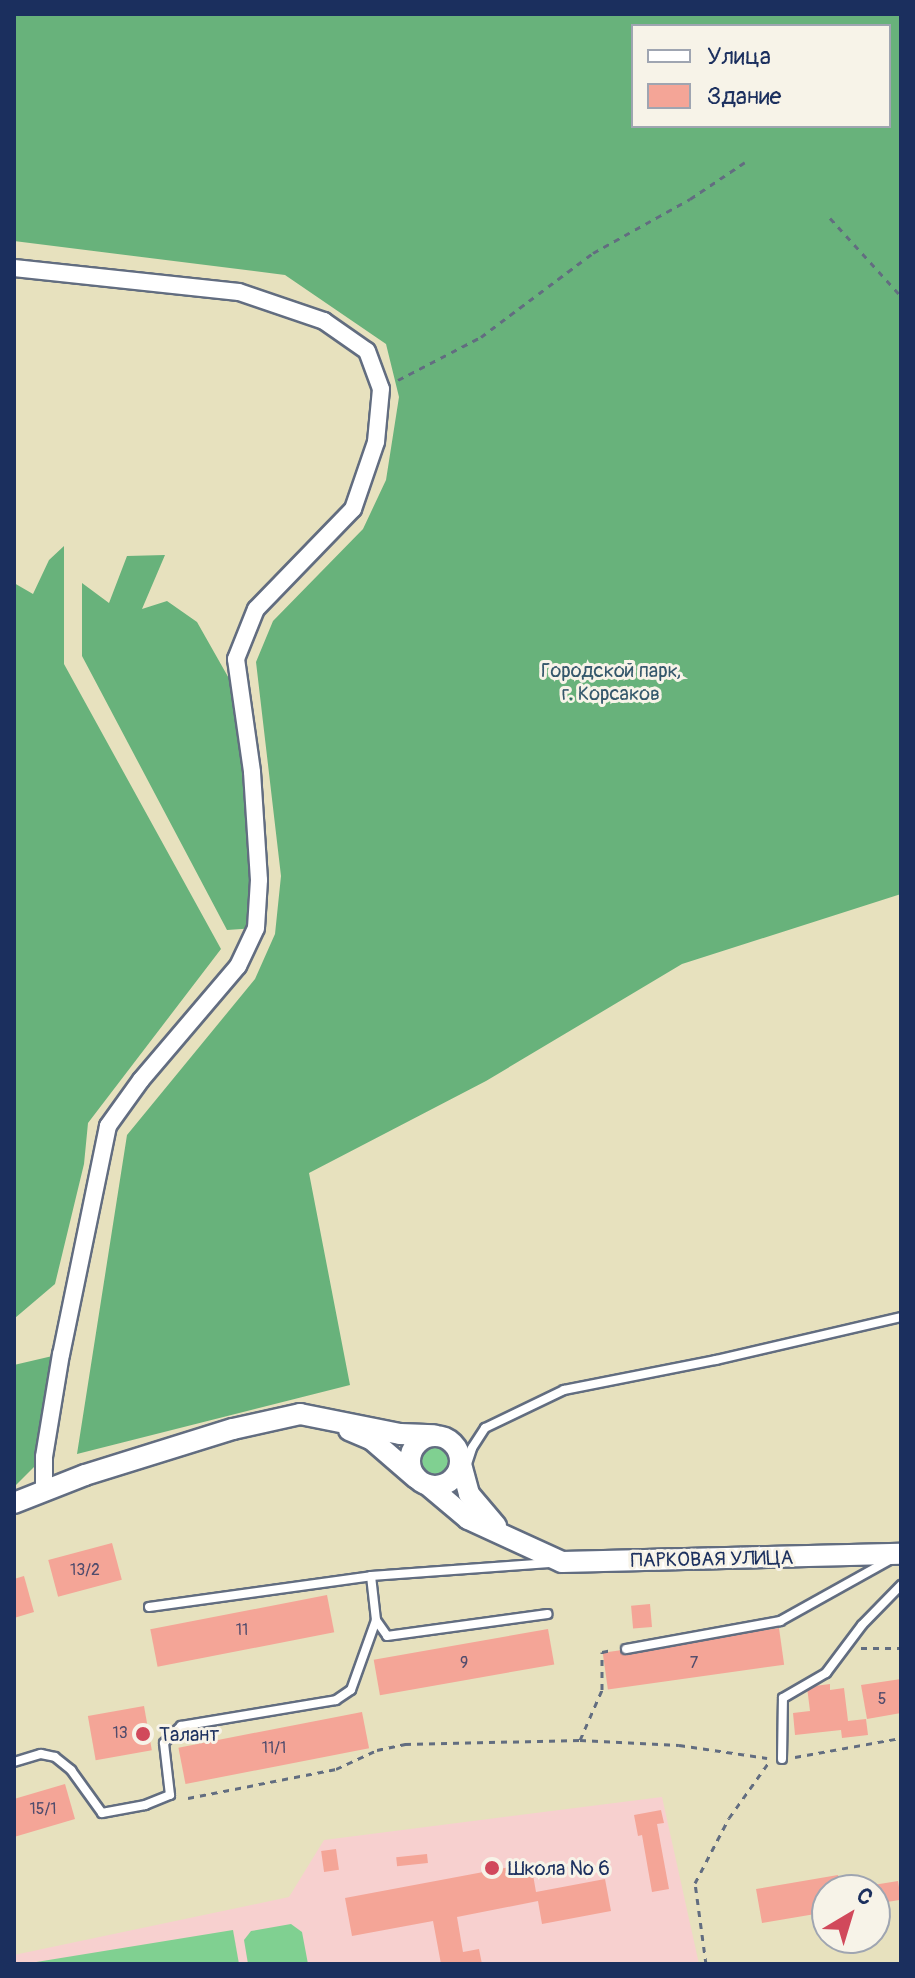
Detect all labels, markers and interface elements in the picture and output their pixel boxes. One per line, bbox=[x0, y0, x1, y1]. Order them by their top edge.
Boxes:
legend bbox=[631, 24, 891, 128]
text: Улица bbox=[707, 42, 771, 71]
text: Здание bbox=[707, 82, 781, 111]
park label: Городской парк, г. Корсаков bbox=[541, 659, 681, 706]
street label: ПАРКОВАЯ УЛИЦА bbox=[631, 1546, 793, 1572]
house number: 13/2 bbox=[70, 1560, 100, 1580]
house number: 11 bbox=[236, 1620, 248, 1640]
house number: 9 bbox=[460, 1653, 468, 1673]
house number: 7 bbox=[690, 1653, 698, 1673]
house number: 5 bbox=[878, 1689, 886, 1709]
place label: Талант bbox=[159, 1722, 219, 1746]
house number: 13 bbox=[112, 1723, 128, 1743]
marker: Талант bbox=[134, 1725, 152, 1743]
house number: 11/1 bbox=[262, 1738, 286, 1758]
house number: 15/1 bbox=[30, 1799, 56, 1819]
place label: Школа № 6 bbox=[508, 1856, 610, 1880]
marker: Школа № 6 bbox=[483, 1859, 501, 1877]
north arrow bbox=[811, 1874, 891, 1954]
text: С bbox=[851, 1881, 879, 1912]

